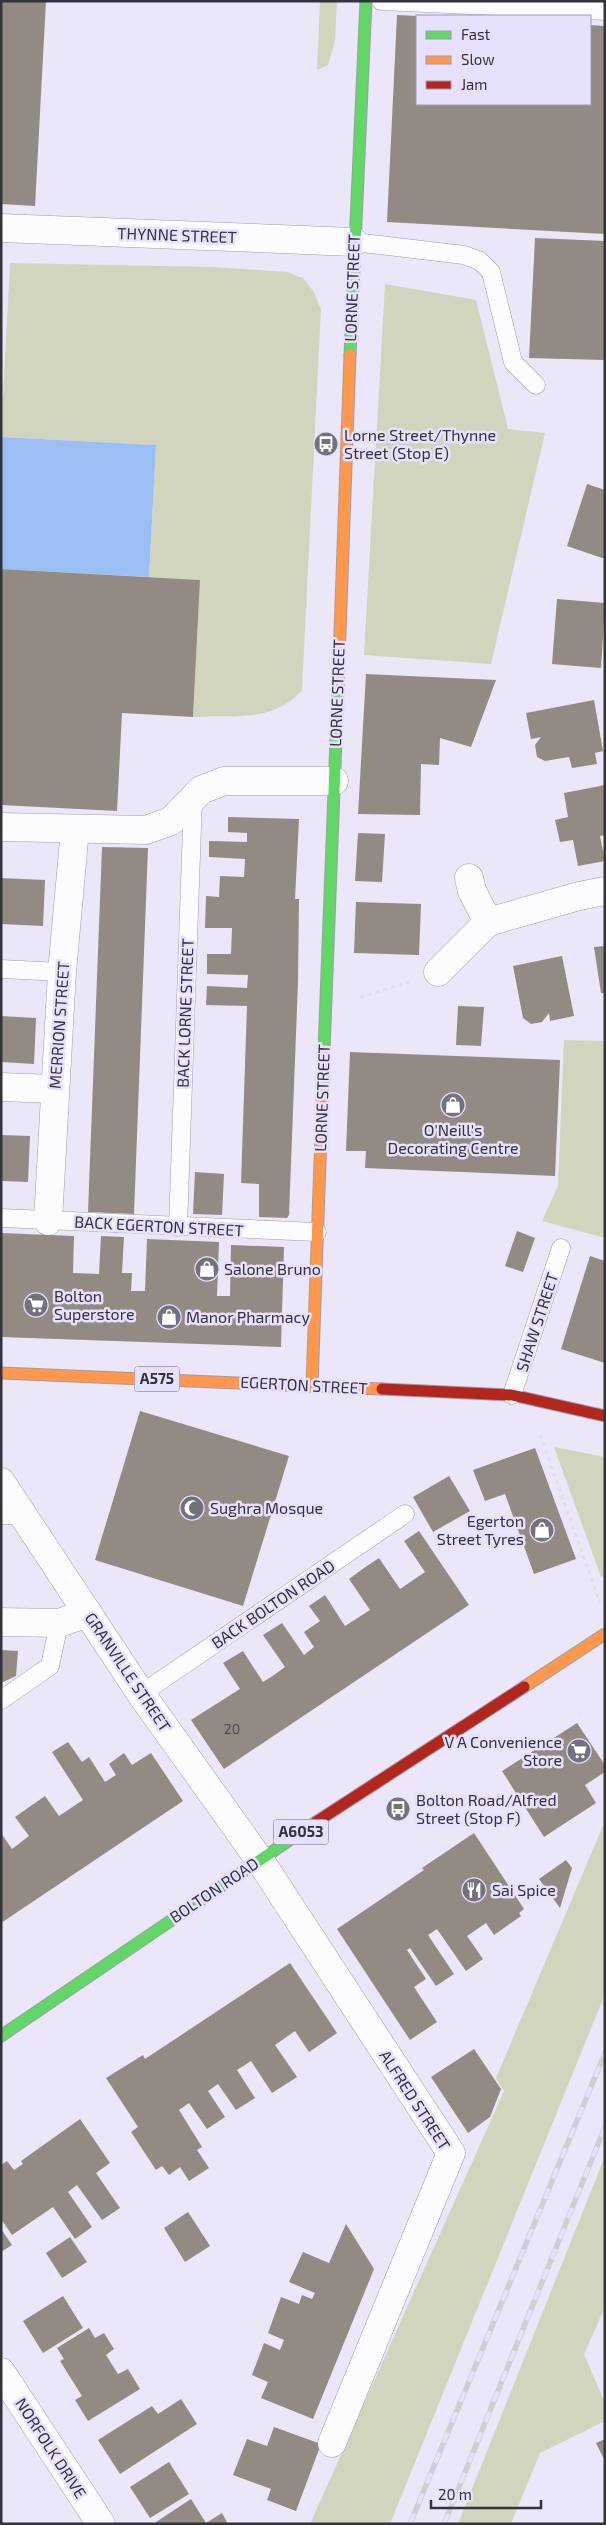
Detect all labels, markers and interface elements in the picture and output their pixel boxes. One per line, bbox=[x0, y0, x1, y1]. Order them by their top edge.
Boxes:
legend bbox=[416, 15, 591, 105]
text: Fast bbox=[461, 25, 491, 43]
text: Slow bbox=[461, 50, 495, 68]
text: Jam bbox=[461, 75, 487, 93]
street label: THYNNE STREET bbox=[117, 223, 237, 246]
street label: LORNE STREET bbox=[340, 234, 363, 342]
place label: Lorne Street/Thynne Street (Stop E) bbox=[344, 425, 496, 462]
bus stop icon: Lorne Street/Thynne Street (Stop E) bbox=[313, 431, 339, 457]
street label: LORNE STREET bbox=[325, 639, 348, 747]
street label: BACK LORNE STREET bbox=[172, 938, 197, 1088]
street label: MERRION STREET bbox=[45, 961, 72, 1089]
street label: LORNE STREET bbox=[310, 1044, 333, 1152]
shop icon: O'Neill's Decorating Centre bbox=[440, 1092, 466, 1118]
place label: O'Neill's Decorating Centre bbox=[388, 1120, 518, 1157]
street label: BACK EGERTON STREET bbox=[74, 1212, 244, 1239]
shop icon: Salone Bruno bbox=[194, 1256, 220, 1282]
place label: Salone Bruno bbox=[224, 1259, 321, 1278]
street label: SHAW STREET bbox=[512, 1270, 561, 1374]
place label: Bolton Superstore bbox=[54, 1286, 135, 1323]
supermarket icon: Bolton Superstore bbox=[23, 1292, 49, 1318]
shop icon: Manor Pharmacy bbox=[156, 1304, 182, 1330]
place label: Manor Pharmacy bbox=[186, 1307, 310, 1326]
road number: A575 bbox=[134, 1366, 180, 1392]
street label: EGERTON STREET bbox=[240, 1372, 368, 1397]
mosque icon: Sughra Mosque bbox=[179, 1495, 205, 1521]
place label: Sughra Mosque bbox=[210, 1498, 323, 1517]
place label: Egerton Street Tyres bbox=[437, 1511, 524, 1548]
shop icon: Egerton Street Tyres bbox=[529, 1517, 555, 1543]
street label: BACK BOLTON ROAD bbox=[207, 1555, 338, 1652]
street label: GRANVILLE STREET bbox=[82, 1609, 175, 1735]
house number: 20 bbox=[224, 1720, 240, 1737]
place label: V A Convenience Store bbox=[444, 1732, 562, 1769]
supermarket icon: V A Convenience Store bbox=[566, 1738, 592, 1764]
place label: Bolton Road/Alfred Street (Stop F) bbox=[416, 1790, 557, 1827]
bus stop icon: Bolton Road/Alfred Street (Stop F) bbox=[385, 1796, 411, 1822]
road number: A6053 bbox=[274, 1820, 328, 1844]
street label: BOLTON ROAD bbox=[166, 1853, 262, 1926]
restaurant icon: Sai Spice bbox=[461, 1877, 487, 1903]
place label: Sai Spice bbox=[492, 1880, 556, 1899]
street label: ALFRED STREET bbox=[376, 2046, 455, 2153]
street label: NORFOLK DRIVE bbox=[12, 2394, 91, 2501]
scale bar bbox=[431, 2478, 541, 2510]
text: 20 m bbox=[438, 2485, 472, 2503]

